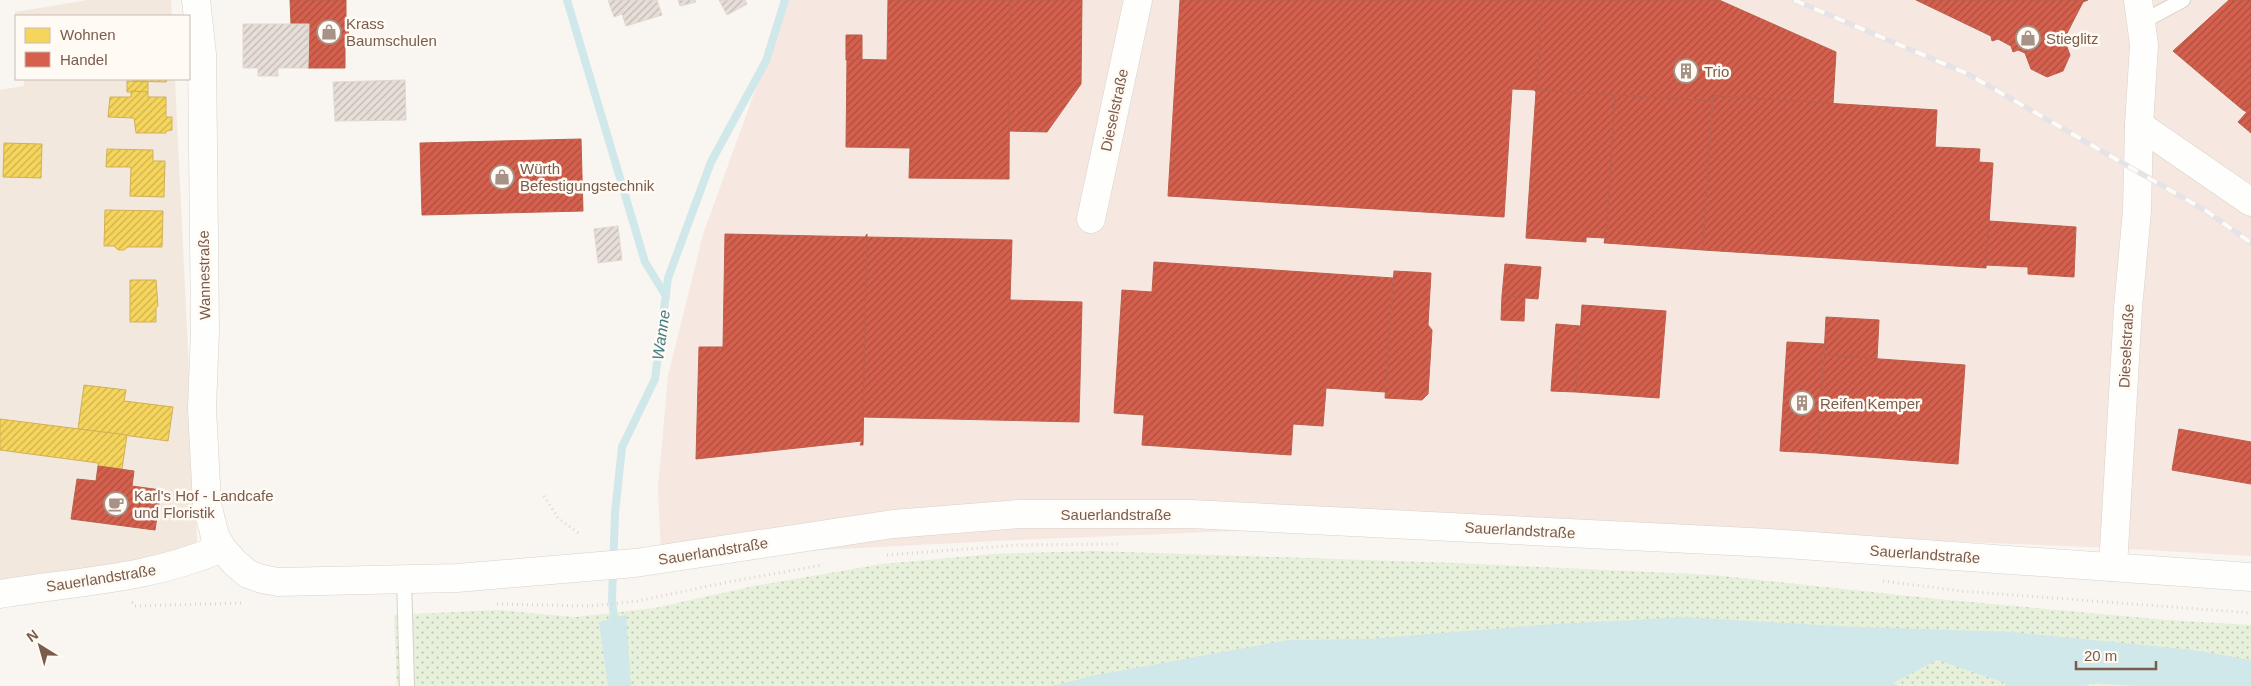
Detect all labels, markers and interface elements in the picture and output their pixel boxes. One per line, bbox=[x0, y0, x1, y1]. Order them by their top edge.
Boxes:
legend bbox=[15, 15, 190, 80]
place label: Krass Baumschulen bbox=[346, 15, 437, 49]
shop icon: Krass Baumschulen bbox=[316, 19, 342, 45]
shop icon: Stieglitz bbox=[2015, 25, 2041, 51]
text: Wohnen bbox=[60, 26, 116, 43]
place label: Stieglitz bbox=[2046, 30, 2099, 47]
text: Handel bbox=[60, 51, 108, 68]
building icon: Trio bbox=[1673, 58, 1699, 84]
place label: Trio bbox=[1704, 63, 1729, 80]
street label: Dieselstraße bbox=[1097, 67, 1131, 153]
place label: Würth Befestigungstechnik bbox=[520, 160, 655, 194]
shop icon: Würth Befestigungstechnik bbox=[489, 164, 515, 190]
street label: Wannestraße bbox=[195, 230, 213, 320]
street label: Dieselstraße bbox=[2115, 304, 2137, 388]
water label: Wanne bbox=[649, 309, 673, 361]
building icon: Reifen Kemper bbox=[1789, 390, 1815, 416]
place label: Reifen Kemper bbox=[1820, 395, 1920, 412]
place label: Karl's Hof - Landcafe und Floristik bbox=[134, 487, 274, 521]
cafe icon: Karl's Hof - Landcafe und Floristik bbox=[103, 491, 129, 517]
street label: Sauerlandstraße bbox=[1061, 506, 1171, 523]
street label: Sauerlandstraße bbox=[1464, 519, 1576, 541]
street label: Sauerlandstraße bbox=[657, 534, 769, 568]
street label: Sauerlandstraße bbox=[1869, 542, 1981, 566]
street label: Sauerlandstraße bbox=[45, 561, 157, 595]
north arrow bbox=[15, 621, 65, 671]
text: N bbox=[23, 626, 41, 645]
scale bar bbox=[2076, 638, 2156, 670]
text: 20 m bbox=[2084, 647, 2117, 664]

